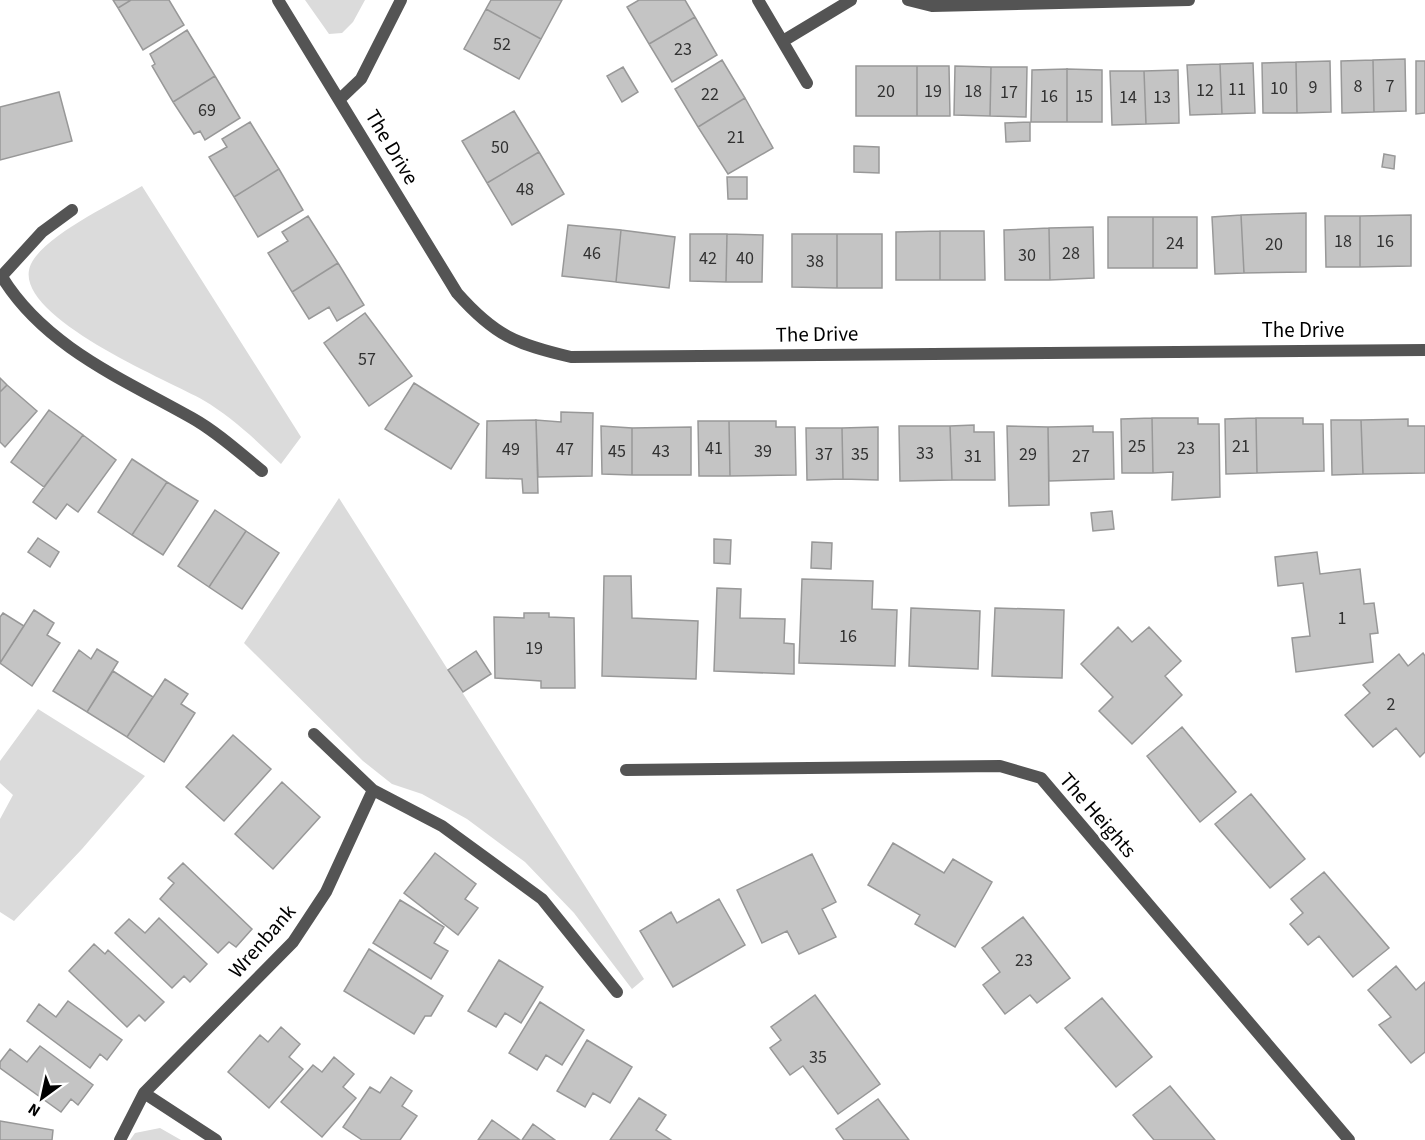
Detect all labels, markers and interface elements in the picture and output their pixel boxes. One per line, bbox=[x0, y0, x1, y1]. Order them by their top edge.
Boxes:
house number: 52 bbox=[493, 32, 511, 57]
house number: 23 bbox=[674, 37, 692, 62]
house number: 8 bbox=[1354, 74, 1363, 99]
house number: 7 bbox=[1386, 74, 1395, 99]
house number: 9 bbox=[1309, 75, 1318, 100]
house number: 10 bbox=[1270, 76, 1288, 101]
house number: 11 bbox=[1228, 77, 1246, 102]
house number: 12 bbox=[1196, 78, 1214, 103]
house number: 20 bbox=[877, 79, 895, 104]
house number: 19 bbox=[924, 79, 942, 104]
house number: 18 bbox=[964, 79, 982, 104]
house number: 17 bbox=[1000, 80, 1018, 105]
house number: 22 bbox=[701, 82, 719, 107]
house number: 16 bbox=[1040, 84, 1058, 109]
house number: 15 bbox=[1075, 84, 1093, 109]
house number: 14 bbox=[1119, 85, 1137, 110]
house number: 13 bbox=[1153, 85, 1171, 110]
house number: 69 bbox=[198, 98, 216, 123]
street label: The Drive bbox=[358, 104, 426, 190]
house number: 21 bbox=[727, 125, 745, 150]
house number: 50 bbox=[491, 135, 509, 160]
house number: 48 bbox=[516, 177, 534, 202]
house number: 18 bbox=[1334, 229, 1352, 254]
house number: 16 bbox=[1376, 229, 1394, 254]
house number: 24 bbox=[1166, 231, 1184, 256]
house number: 20 bbox=[1265, 232, 1283, 257]
house number: 46 bbox=[583, 241, 601, 266]
house number: 28 bbox=[1062, 241, 1080, 266]
house number: 30 bbox=[1018, 243, 1036, 268]
house number: 42 bbox=[699, 246, 717, 271]
house number: 40 bbox=[736, 246, 754, 271]
house number: 38 bbox=[806, 249, 824, 274]
street label: The Drive bbox=[1262, 315, 1344, 345]
street label: The Drive bbox=[775, 318, 859, 350]
house number: 57 bbox=[358, 347, 376, 372]
house number: 25 bbox=[1128, 434, 1146, 459]
house number: 21 bbox=[1232, 434, 1250, 459]
house number: 41 bbox=[705, 436, 723, 461]
house number: 23 bbox=[1177, 436, 1195, 461]
house number: 49 bbox=[502, 437, 520, 462]
house number: 47 bbox=[556, 437, 574, 462]
house number: 45 bbox=[608, 439, 626, 464]
house number: 43 bbox=[652, 439, 670, 464]
house number: 39 bbox=[754, 439, 772, 464]
house number: 33 bbox=[916, 441, 934, 466]
house number: 37 bbox=[815, 442, 833, 467]
house number: 35 bbox=[851, 442, 869, 467]
house number: 29 bbox=[1019, 442, 1037, 467]
house number: 31 bbox=[964, 444, 982, 469]
house number: 27 bbox=[1072, 444, 1090, 469]
house number: 1 bbox=[1338, 606, 1346, 631]
house number: 16 bbox=[839, 624, 857, 649]
house number: 19 bbox=[525, 636, 543, 661]
house number: 2 bbox=[1387, 692, 1396, 717]
street label: The Heights bbox=[1052, 766, 1144, 864]
street label: Wrenbank bbox=[221, 897, 303, 985]
house number: 23 bbox=[1015, 948, 1033, 973]
house number: 35 bbox=[809, 1045, 827, 1070]
north arrow bbox=[12, 1068, 72, 1128]
text: N bbox=[24, 1098, 45, 1122]

